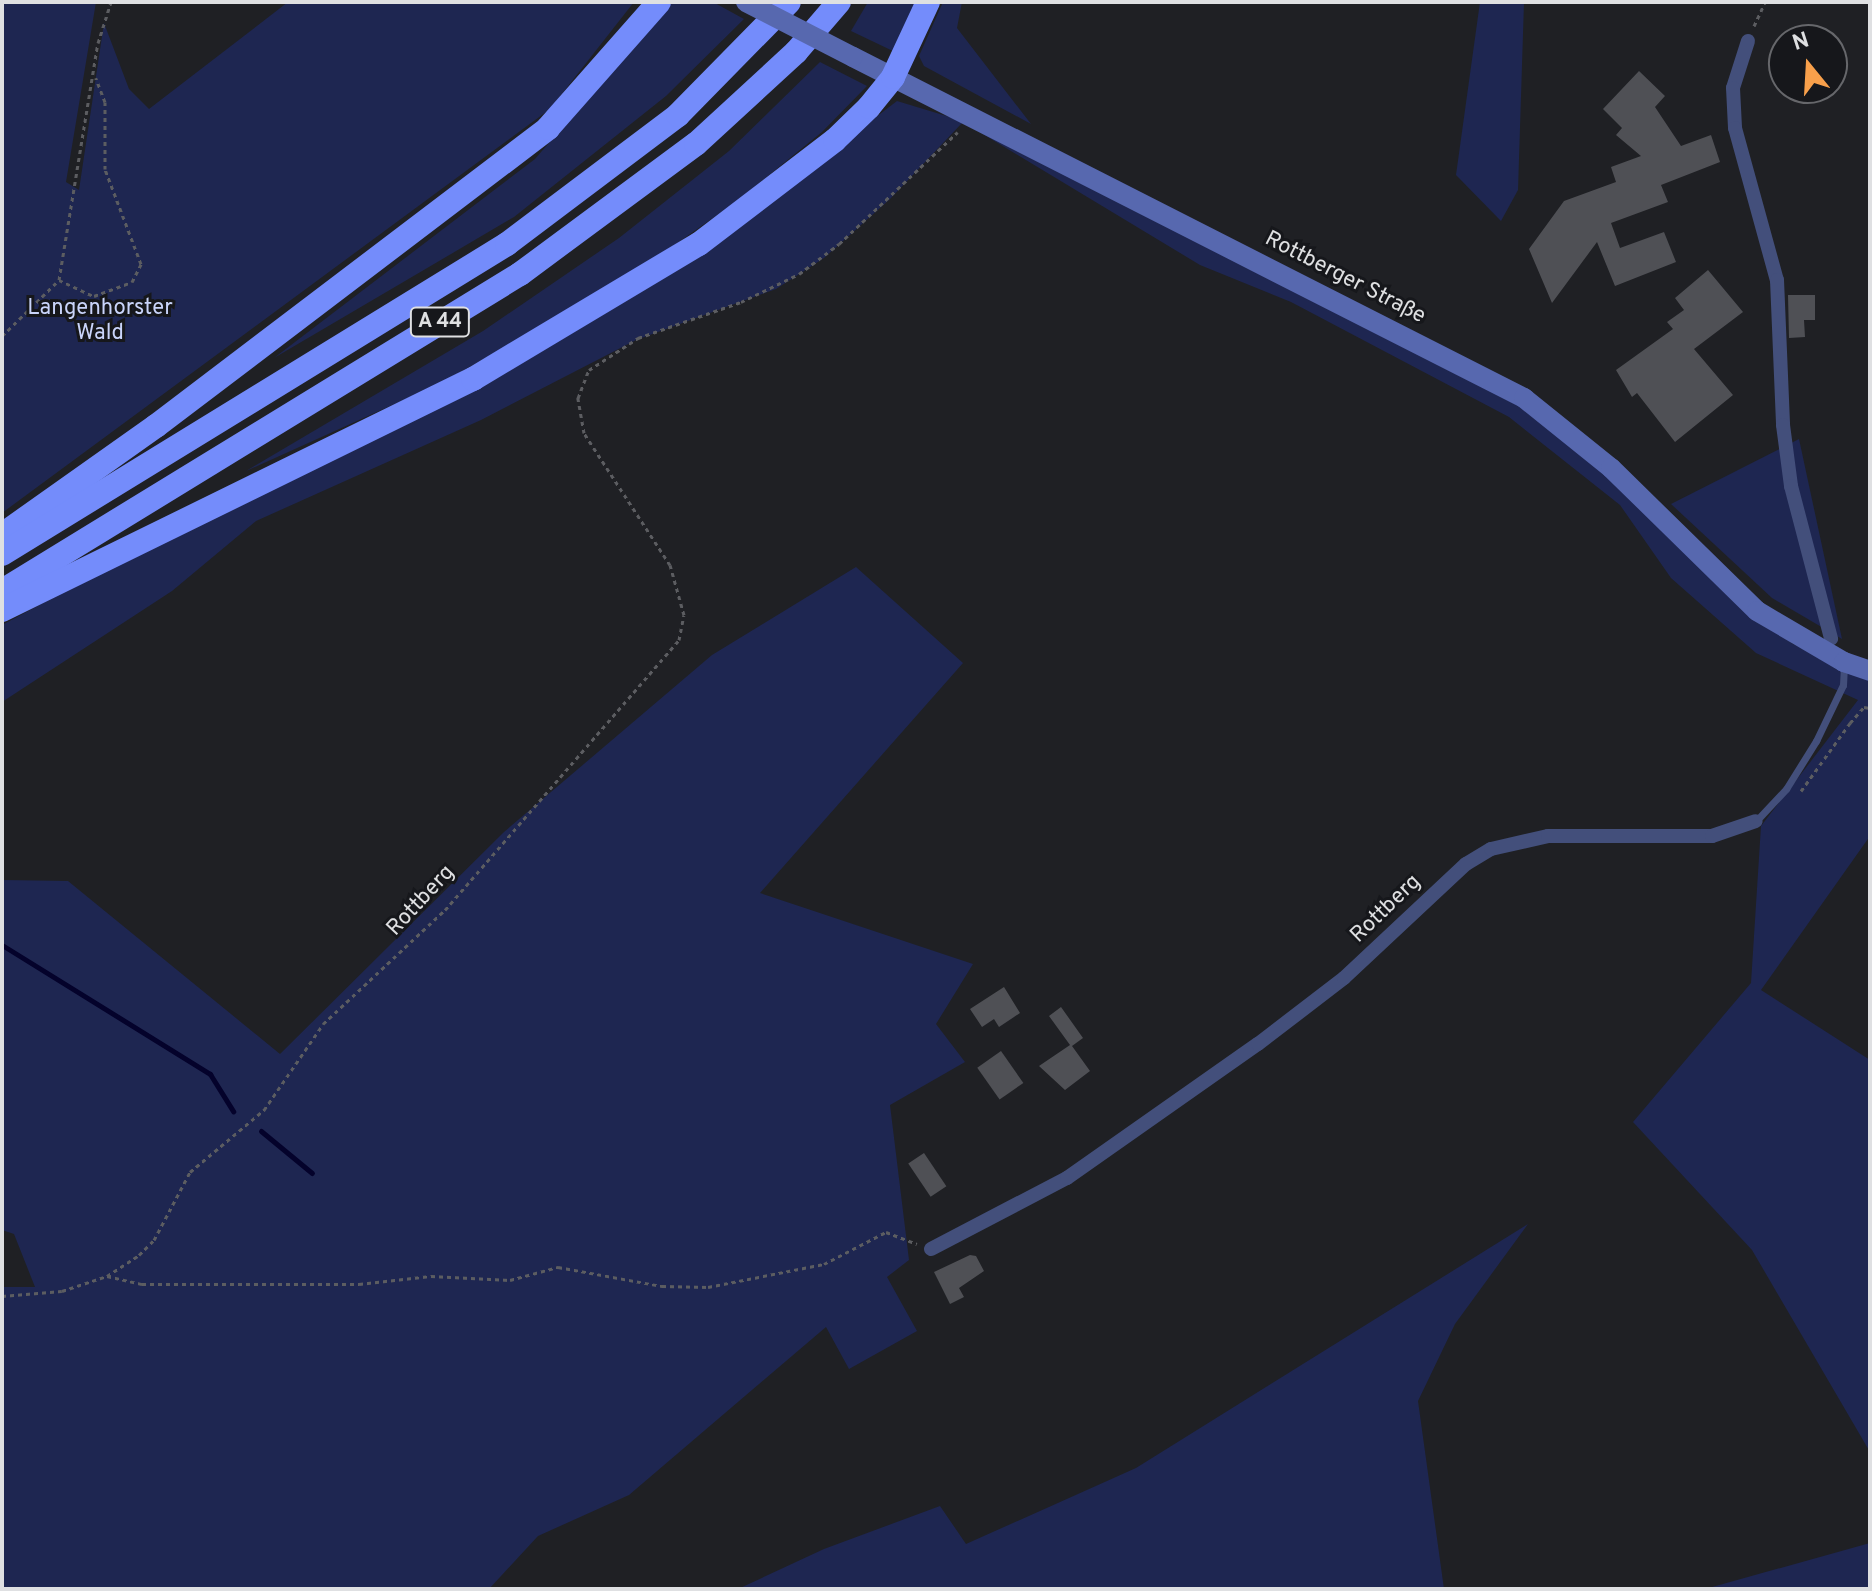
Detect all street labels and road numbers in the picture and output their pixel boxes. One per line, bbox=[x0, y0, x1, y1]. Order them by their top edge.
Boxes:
street label: Rottberger Straße bbox=[1260, 226, 1430, 330]
road number: A 44 bbox=[408, 306, 472, 338]
street label: Rottberg bbox=[382, 860, 460, 942]
street label: Rottberg bbox=[1345, 869, 1427, 949]

